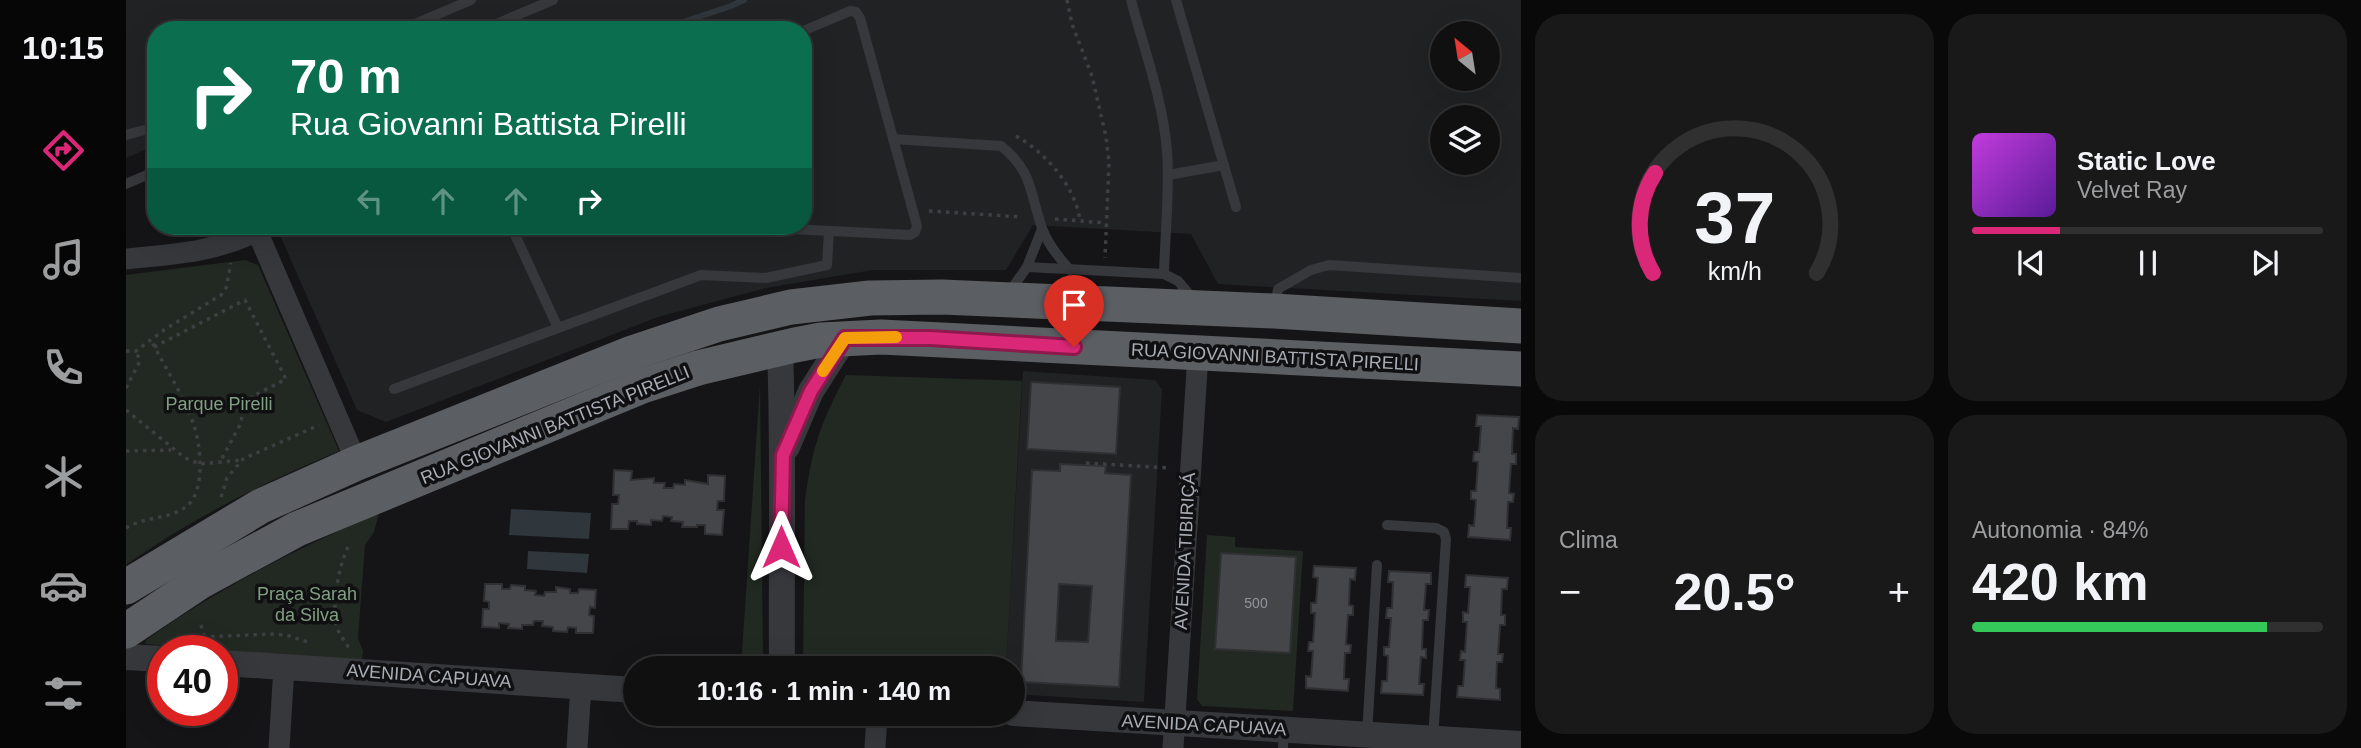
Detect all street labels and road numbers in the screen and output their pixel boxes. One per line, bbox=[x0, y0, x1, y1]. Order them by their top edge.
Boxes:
street label: RUA GIOVANNI BATTISTA PIRELLI bbox=[1131, 339, 1419, 375]
street label: RUA GIOVANNI BATTISTA PIRELLI bbox=[418, 362, 692, 488]
street label: AVENIDA TIBIRIÇÁ bbox=[1171, 472, 1199, 630]
street label: AVENIDA CAPUAVA bbox=[346, 660, 512, 692]
street label: AVENIDA CAPUAVA bbox=[1121, 711, 1287, 739]

